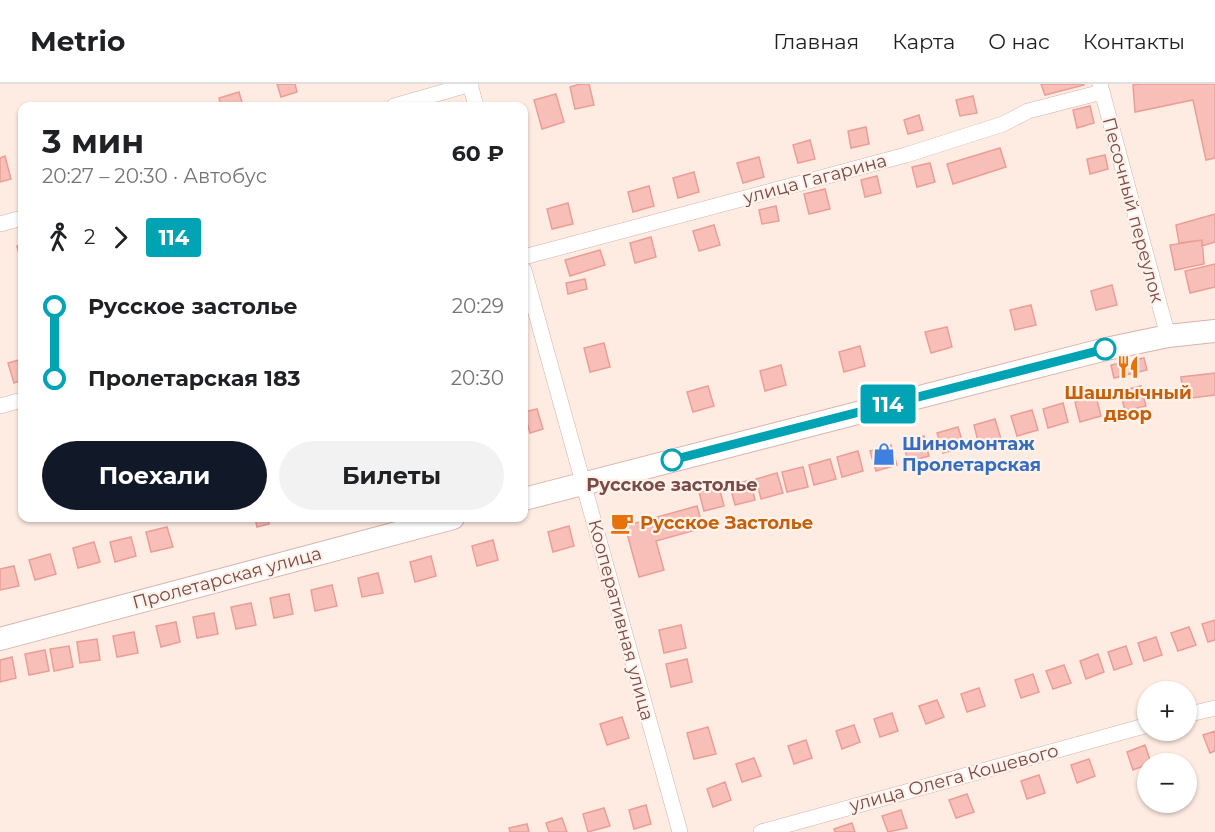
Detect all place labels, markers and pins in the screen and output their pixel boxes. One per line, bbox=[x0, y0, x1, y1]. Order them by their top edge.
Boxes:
unlabelled marker bbox=[1094, 338, 1116, 360]
restaurant icon: Шашлычный двор bbox=[1115, 354, 1141, 380]
place label: Шашлычный двор bbox=[1064, 382, 1192, 425]
place label: Шиномонтаж Пролетарская bbox=[902, 433, 1041, 476]
shop icon: Шиномонтаж Пролетарская bbox=[871, 441, 897, 467]
marker: Русское застолье bbox=[661, 449, 683, 471]
place label: Русское застолье bbox=[586, 474, 758, 496]
cafe icon: Русское Застолье bbox=[609, 510, 635, 536]
place label: Русское Застолье bbox=[640, 512, 813, 534]

